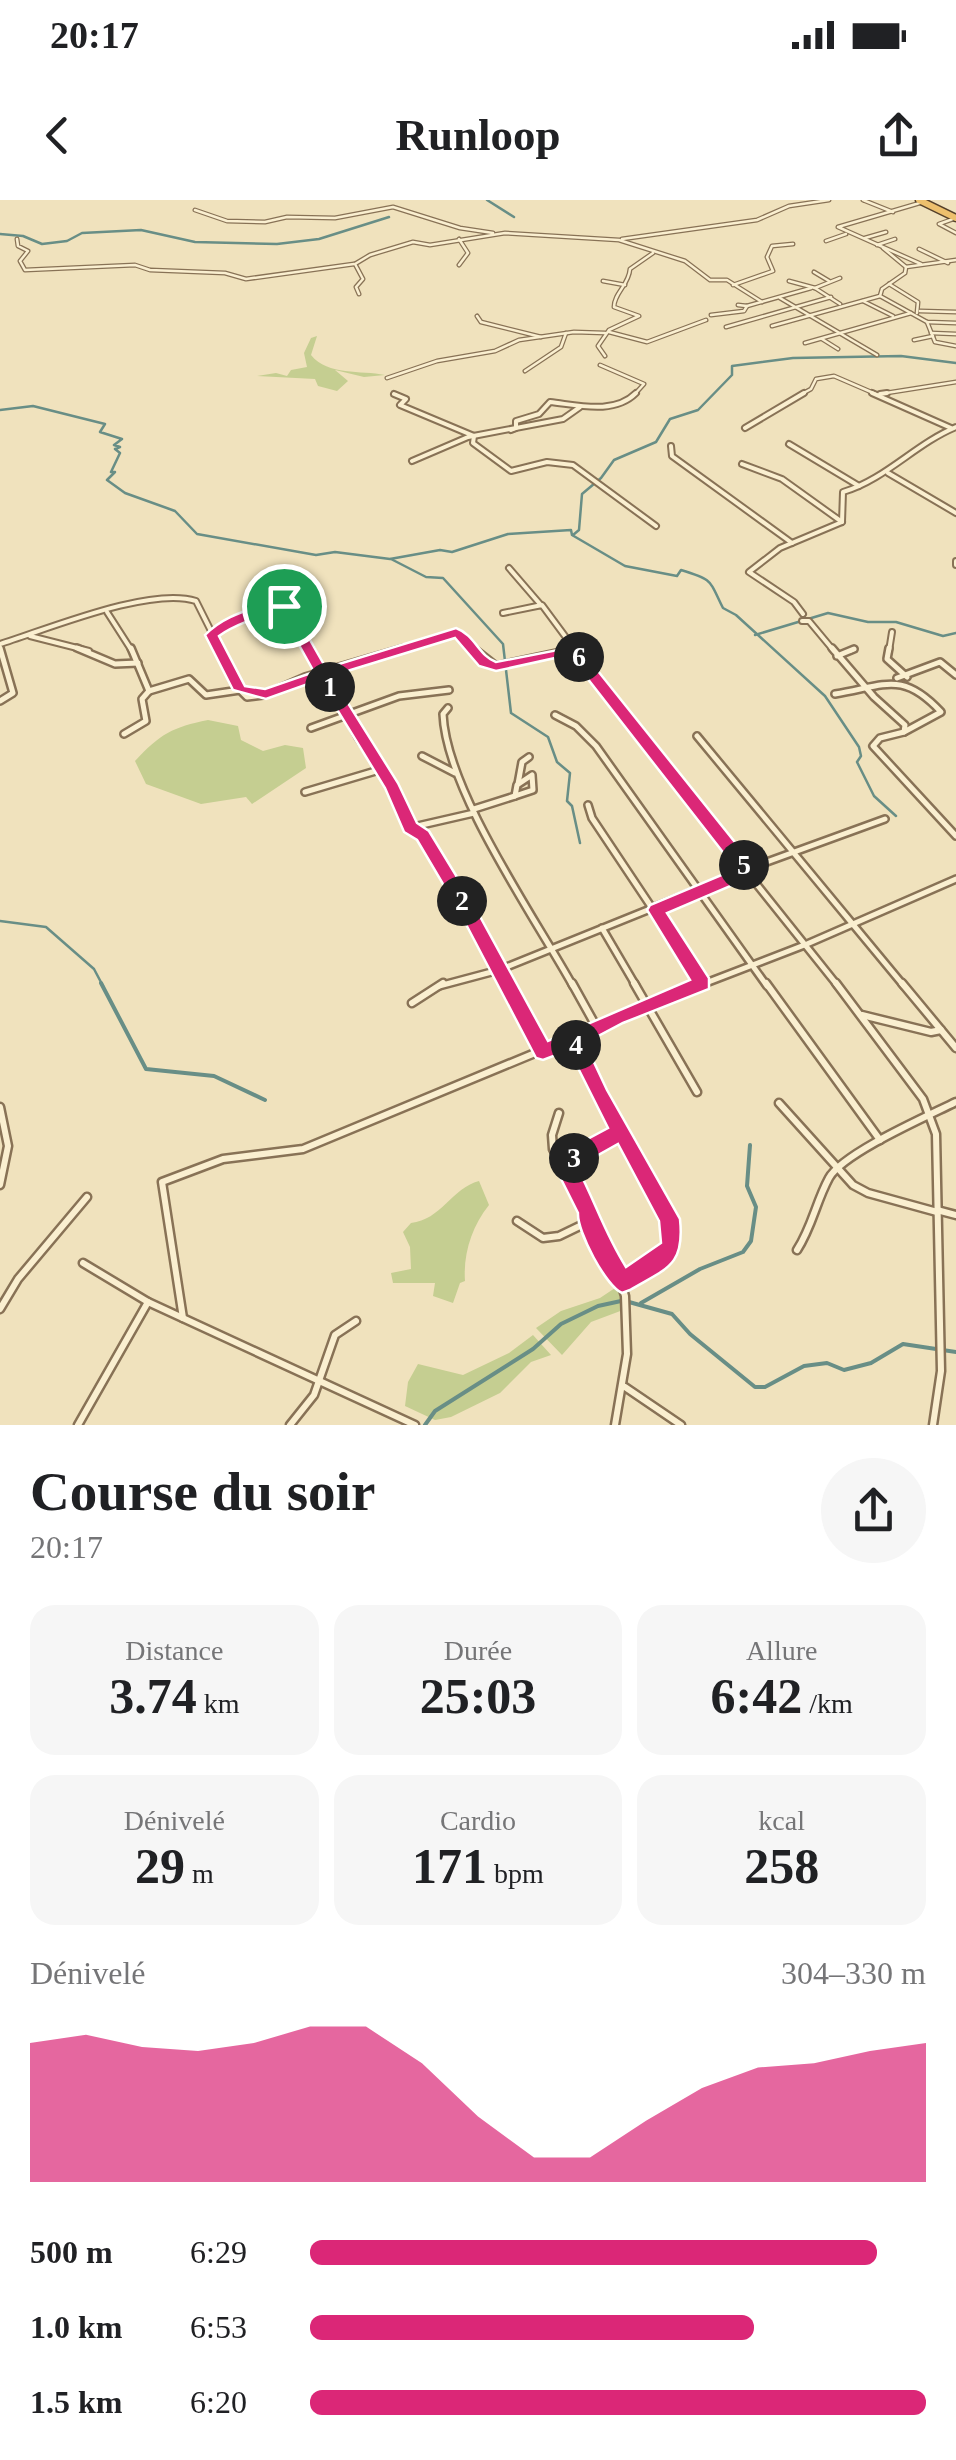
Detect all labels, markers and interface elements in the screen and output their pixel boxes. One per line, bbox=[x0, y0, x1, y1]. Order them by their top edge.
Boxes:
text: 20:17 bbox=[50, 14, 139, 56]
icon: back bbox=[30, 108, 85, 163]
icon: share bbox=[871, 108, 926, 163]
text: Runloop bbox=[395, 110, 561, 160]
pin bbox=[242, 564, 327, 649]
icon: arrive bbox=[257, 579, 312, 634]
pin: 6 bbox=[554, 632, 604, 682]
text: 6 bbox=[572, 641, 586, 672]
pin: 1 bbox=[305, 662, 355, 712]
text: 1 bbox=[323, 671, 337, 702]
pin: 5 bbox=[719, 840, 769, 890]
text: 5 bbox=[737, 849, 751, 880]
pin: 2 bbox=[437, 876, 487, 926]
text: 2 bbox=[455, 885, 469, 916]
pin: 4 bbox=[551, 1020, 601, 1070]
text: 4 bbox=[569, 1029, 583, 1060]
pin: 3 bbox=[549, 1133, 599, 1183]
text: 3 bbox=[567, 1142, 581, 1173]
button: share bbox=[821, 1458, 926, 1563]
text: Course du soir bbox=[30, 1461, 375, 1522]
text: 20:17 bbox=[30, 1529, 103, 1565]
text: Distance bbox=[125, 1635, 223, 1666]
text: Durée bbox=[444, 1635, 512, 1666]
text: Allure bbox=[746, 1635, 817, 1666]
text: 3.74 bbox=[109, 1668, 197, 1724]
text: 25:03 bbox=[420, 1668, 536, 1724]
text: 6:42 bbox=[711, 1668, 802, 1724]
text: km bbox=[197, 1688, 239, 1719]
text: /km bbox=[802, 1688, 853, 1719]
text: Dénivelé bbox=[124, 1805, 225, 1836]
text: Cardio bbox=[440, 1805, 516, 1836]
text: kcal bbox=[758, 1805, 805, 1836]
text: 29 bbox=[135, 1838, 185, 1894]
text: 171 bbox=[412, 1838, 487, 1894]
text: 258 bbox=[744, 1838, 819, 1894]
text: m bbox=[185, 1858, 214, 1889]
text: bpm bbox=[487, 1858, 544, 1889]
text: Dénivelé bbox=[30, 1955, 146, 1991]
text: 304–330 m bbox=[781, 1955, 926, 1991]
text: 500 m bbox=[30, 2234, 113, 2270]
text: 6:29 bbox=[190, 2234, 247, 2270]
text: 1.0 km bbox=[30, 2309, 122, 2345]
text: 6:53 bbox=[190, 2309, 247, 2345]
text: 1.5 km bbox=[30, 2384, 122, 2420]
text: 6:20 bbox=[190, 2384, 247, 2420]

